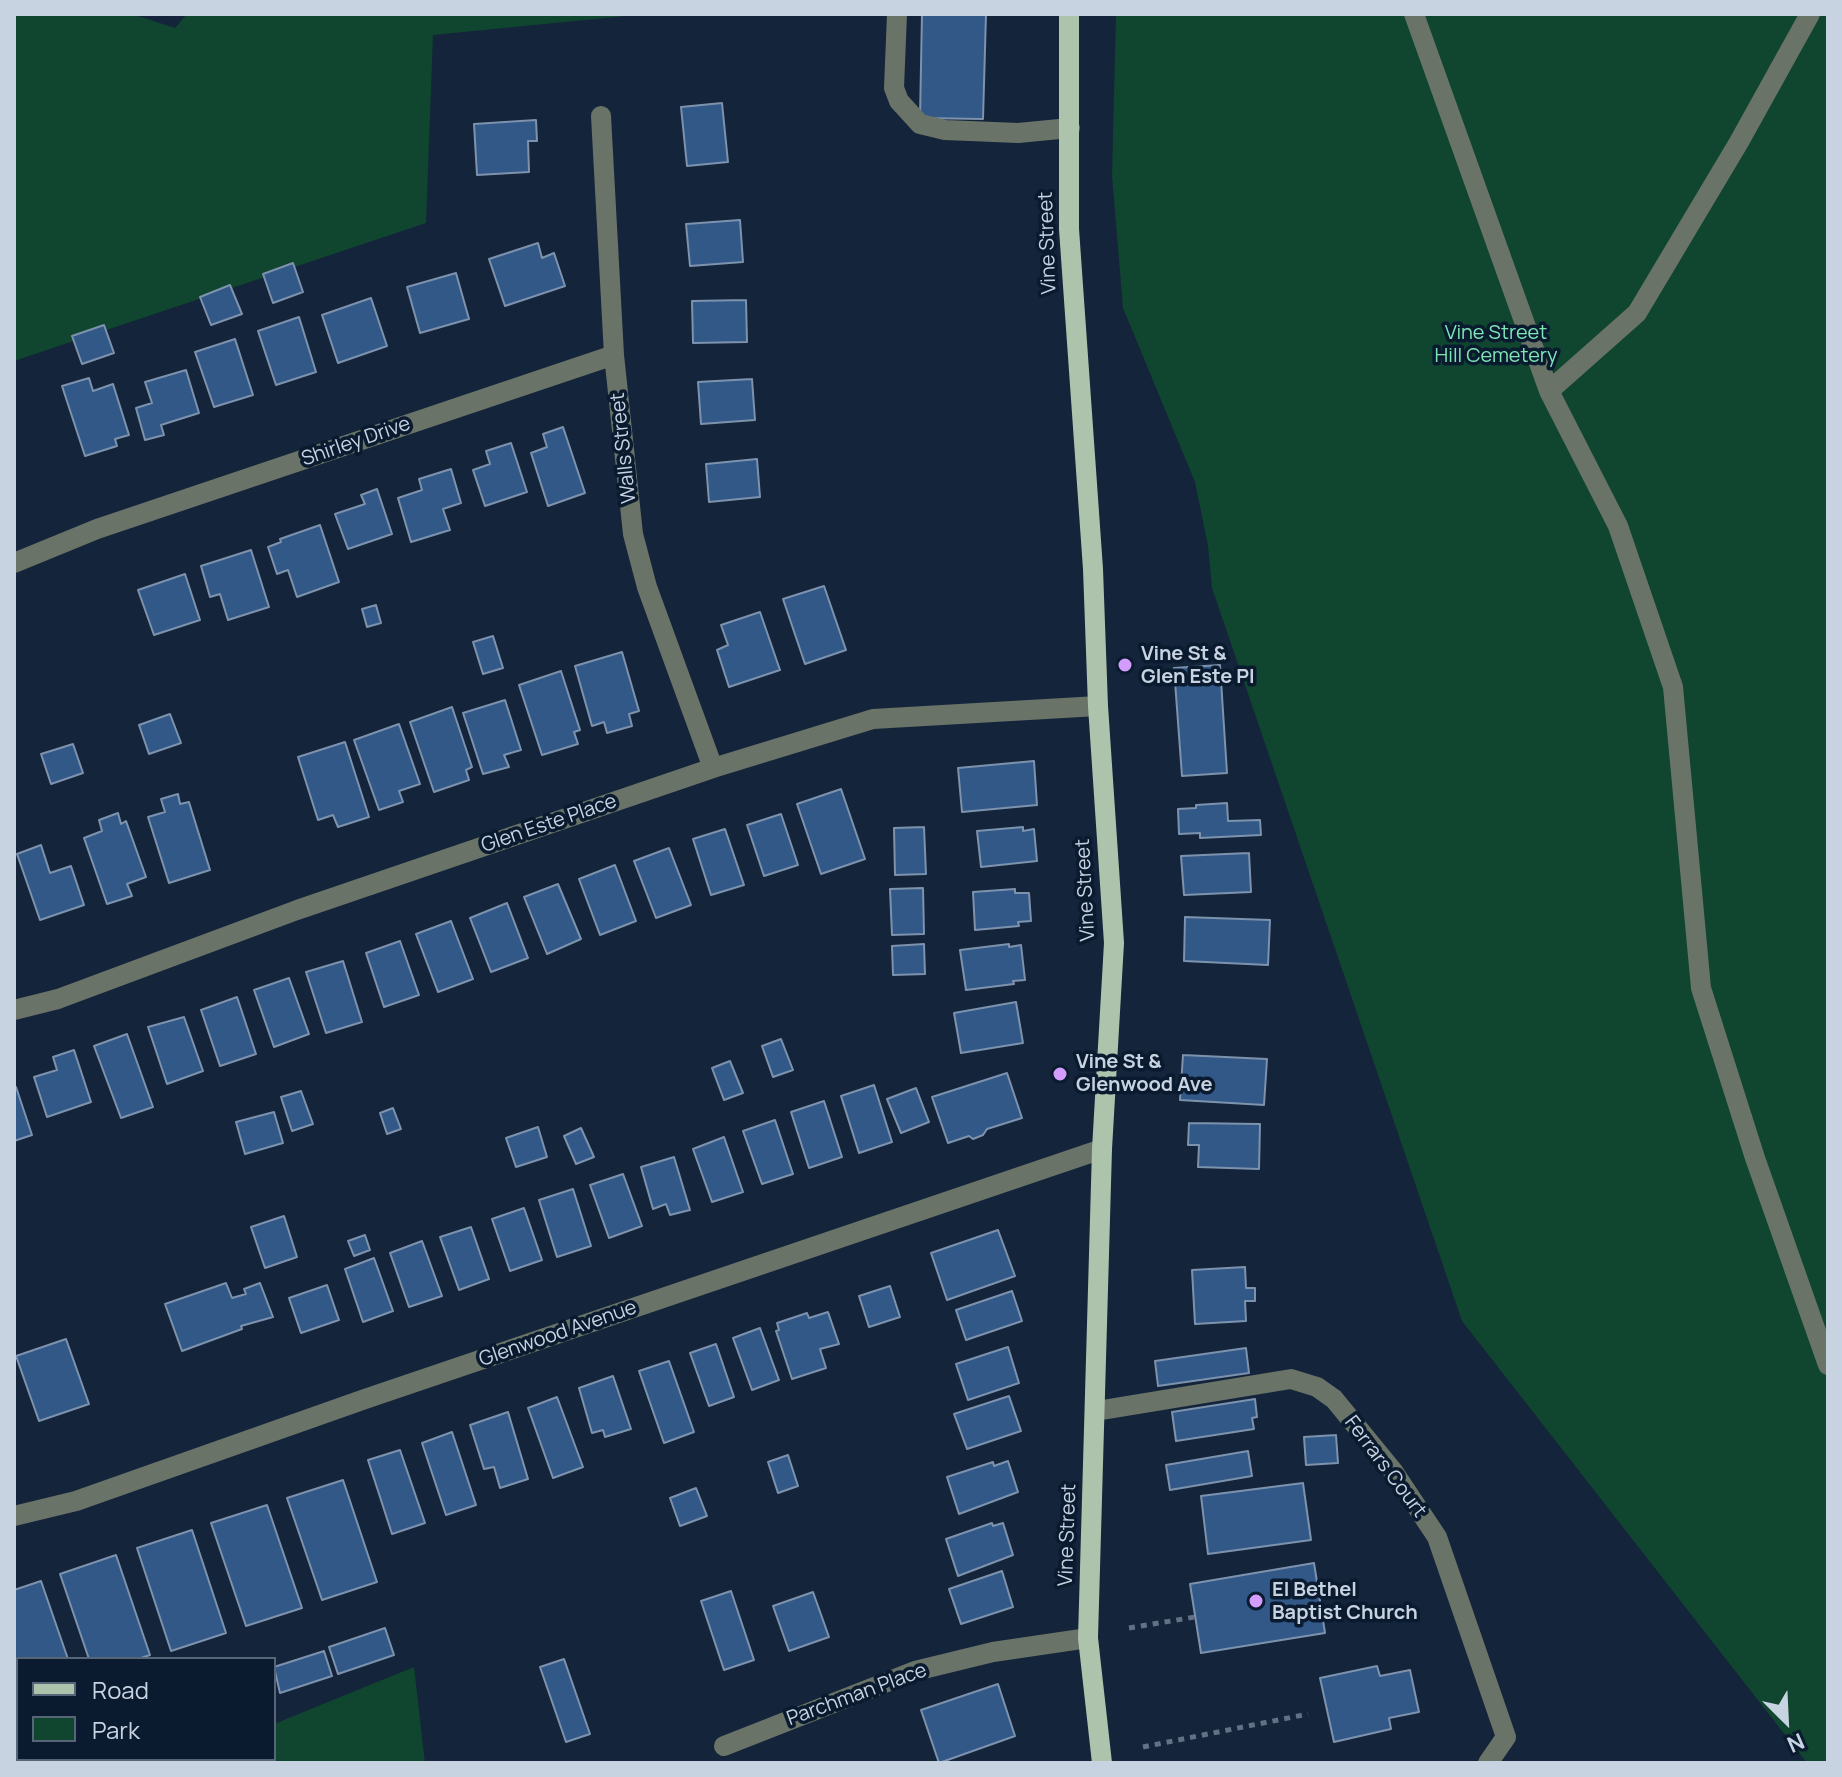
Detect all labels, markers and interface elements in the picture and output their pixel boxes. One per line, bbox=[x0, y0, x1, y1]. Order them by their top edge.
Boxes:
street label: Vine Street bbox=[1034, 191, 1062, 295]
park label: Vine Street Hill Cemetery bbox=[1435, 321, 1557, 368]
street label: Walls Street bbox=[606, 391, 642, 505]
street label: Shirley Drive bbox=[298, 412, 414, 472]
place label: Vine St & Glen Este Pl bbox=[1141, 642, 1255, 689]
marker: Vine St & Glen Este Pl bbox=[1116, 656, 1134, 674]
street label: Glen Este Place bbox=[478, 790, 620, 858]
street label: Vine Street bbox=[1071, 838, 1101, 942]
place label: Vine St & Glenwood Ave bbox=[1076, 1050, 1213, 1097]
marker: Vine St & Glenwood Ave bbox=[1051, 1065, 1069, 1083]
street label: Glenwood Avenue bbox=[476, 1296, 640, 1372]
street label: Ferrars Court bbox=[1339, 1411, 1431, 1523]
street label: Vine Street bbox=[1054, 1483, 1082, 1587]
place label: El Bethel Baptist Church bbox=[1272, 1578, 1418, 1625]
marker: El Bethel Baptist Church bbox=[1247, 1592, 1265, 1610]
legend bbox=[16, 1657, 276, 1761]
street label: Parchman Place bbox=[784, 1659, 930, 1731]
text: Road bbox=[92, 1673, 149, 1706]
north arrow bbox=[1746, 1681, 1826, 1761]
text: Park bbox=[92, 1713, 140, 1746]
text: N bbox=[1782, 1726, 1809, 1760]

